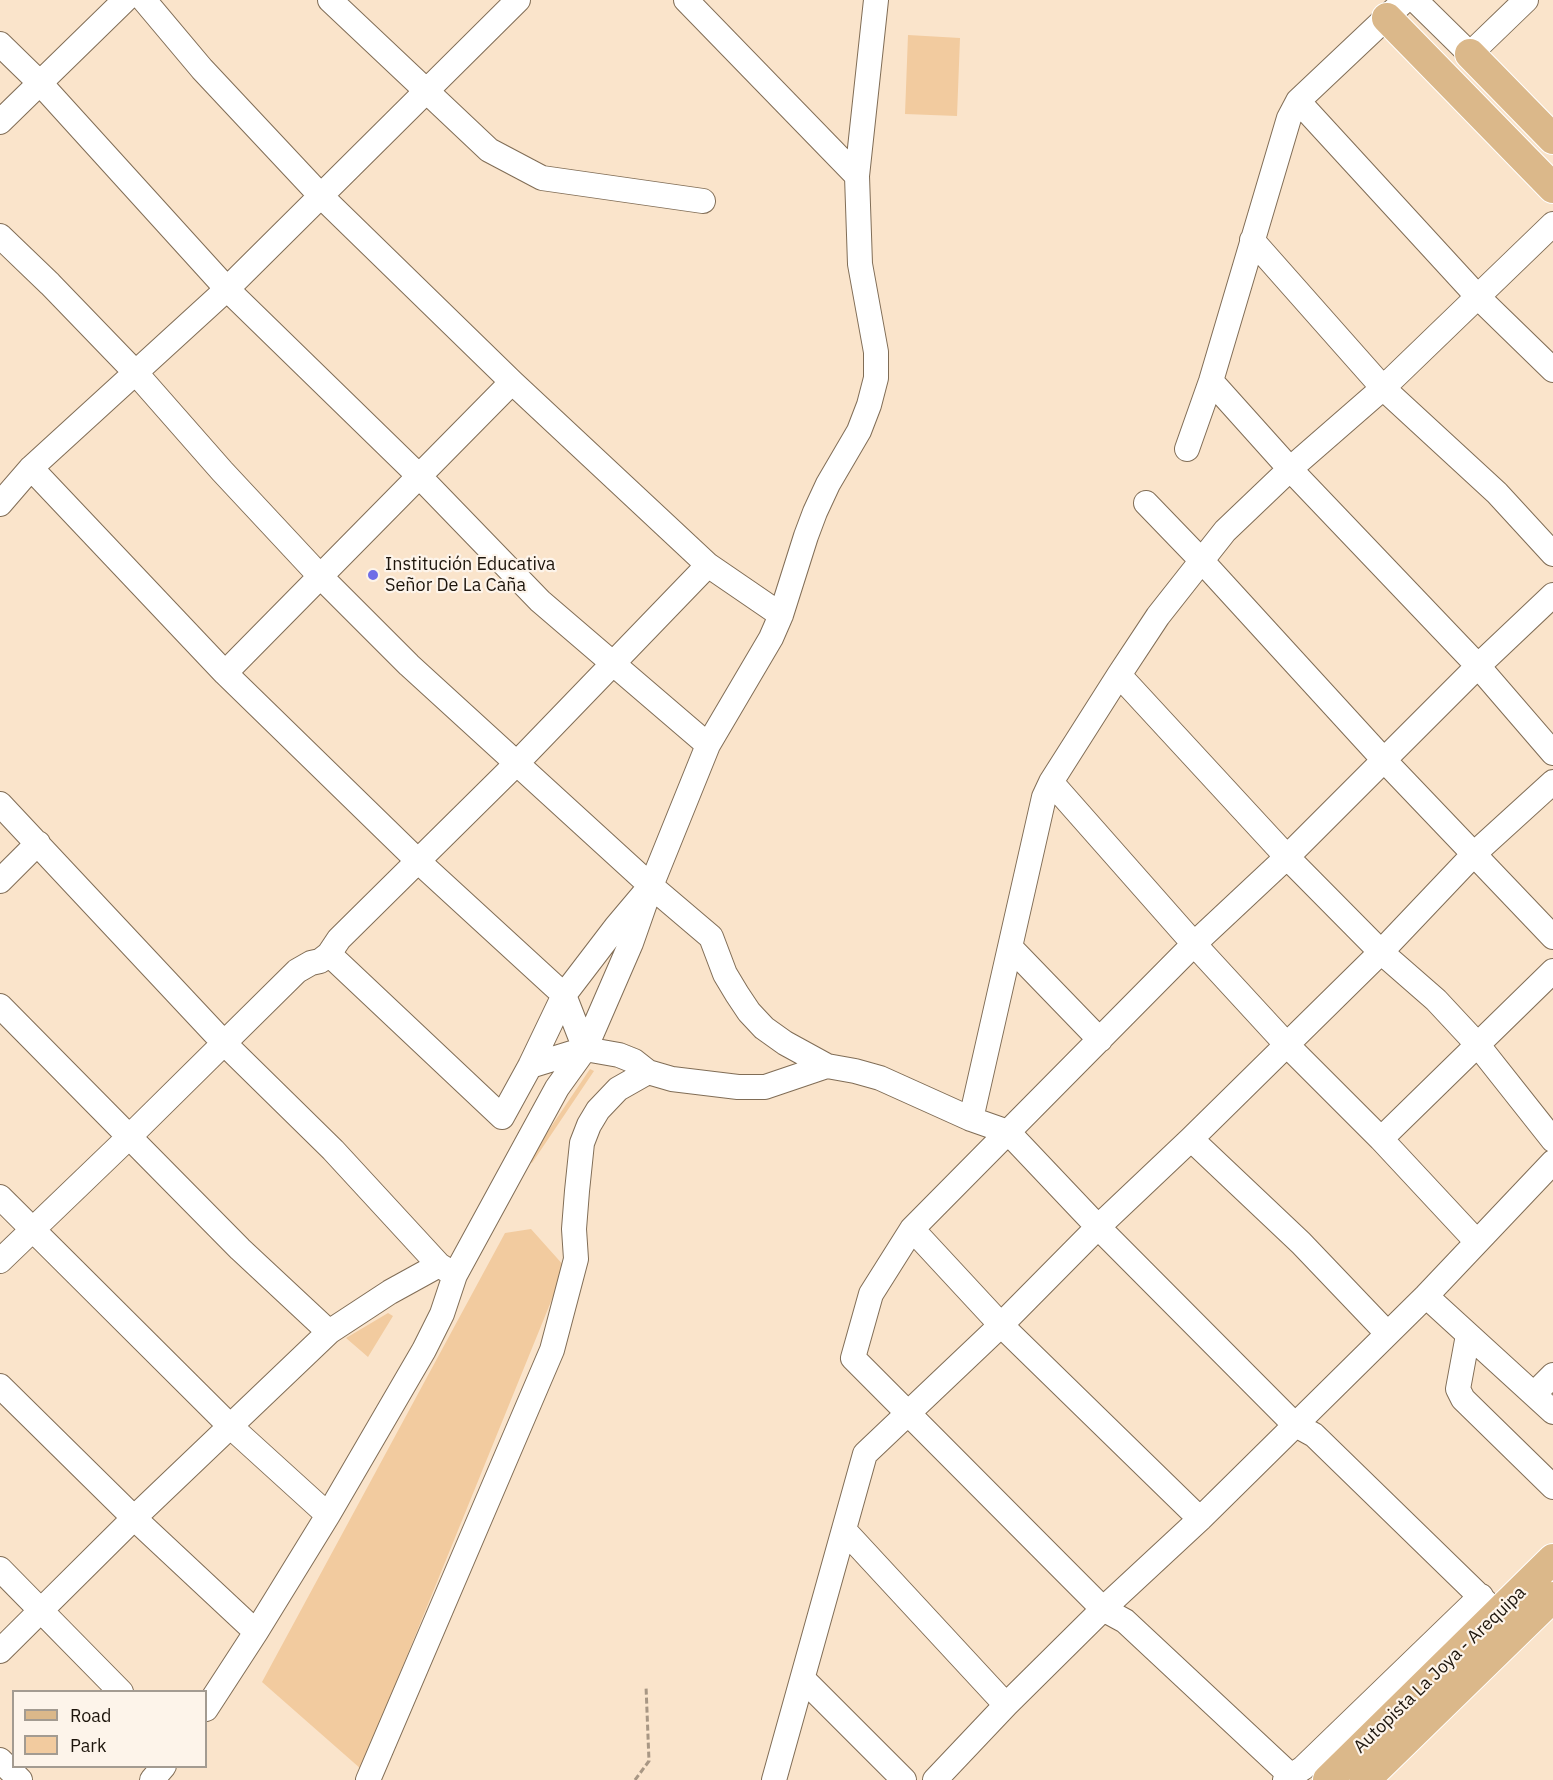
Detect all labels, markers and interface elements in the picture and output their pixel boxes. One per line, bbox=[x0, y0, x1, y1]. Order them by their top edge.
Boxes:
place label: Institución Educativa Señor De La Caña bbox=[385, 554, 555, 596]
marker: Institución Educativa Señor De La Caña bbox=[366, 568, 380, 582]
street label: Autopista La Joya - Arequipa bbox=[1349, 1582, 1531, 1758]
legend bbox=[12, 1690, 207, 1768]
text: Road bbox=[70, 1704, 111, 1727]
text: Park bbox=[70, 1734, 106, 1757]

